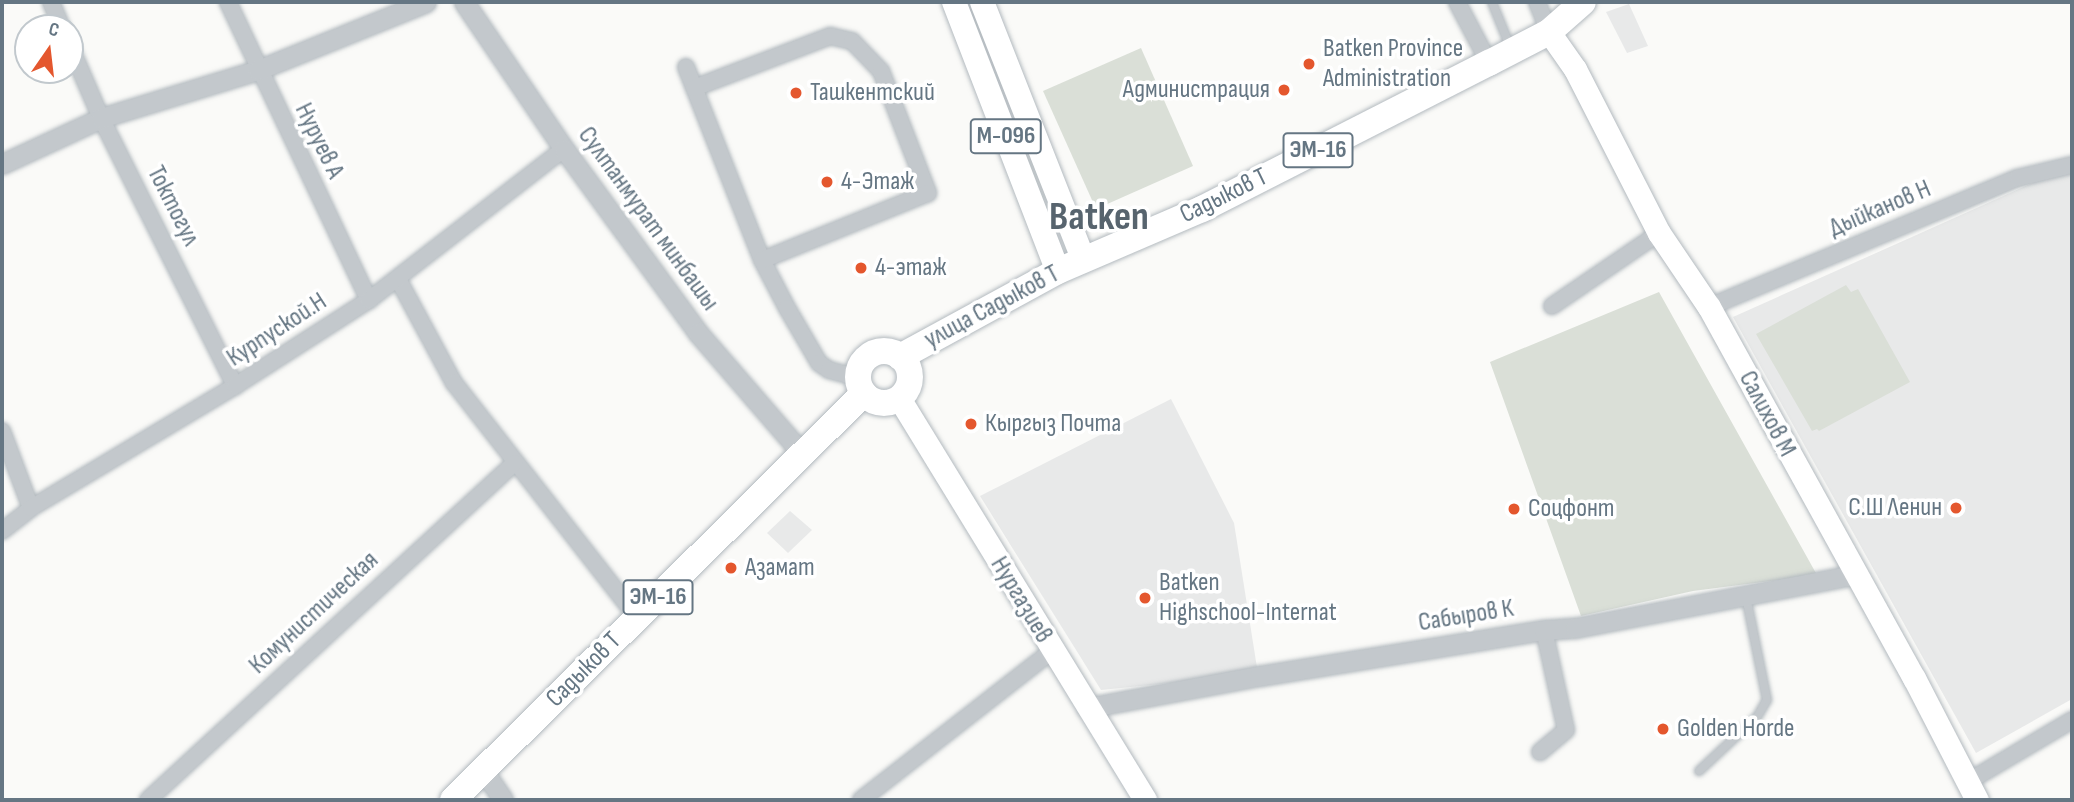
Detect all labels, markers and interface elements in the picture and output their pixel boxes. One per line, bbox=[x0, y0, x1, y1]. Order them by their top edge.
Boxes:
north arrow bbox=[14, 14, 84, 84]
text: С bbox=[46, 18, 61, 42]
place label: Batken Province Administration bbox=[1323, 33, 1463, 94]
marker: Batken Province Administration bbox=[1301, 56, 1317, 72]
place label: Администрация bbox=[1123, 74, 1270, 106]
place label: Ташкентский bbox=[810, 77, 935, 109]
marker: Администрация bbox=[1276, 82, 1292, 98]
marker: Ташкентский bbox=[788, 85, 804, 101]
street label: Нуруев А bbox=[287, 98, 351, 184]
road number: М-096 bbox=[969, 116, 1043, 156]
street label: Султанмурат минбашы bbox=[571, 121, 725, 317]
road number: ЭМ-16 bbox=[1281, 130, 1355, 170]
street label: Токтогул bbox=[140, 161, 206, 251]
street label: Садыков Т bbox=[1175, 161, 1273, 231]
place label: 4-Этаж bbox=[841, 166, 914, 198]
marker: 4-Этаж bbox=[819, 174, 835, 190]
street label: Дыйканов Н bbox=[1824, 174, 1936, 244]
district label: Batken bbox=[1049, 193, 1149, 241]
place label: 4-этаж bbox=[875, 252, 946, 284]
street label: улица Садыков Т bbox=[919, 258, 1065, 356]
marker: 4-этаж bbox=[853, 260, 869, 276]
street label: Курпуской.Н bbox=[221, 286, 333, 374]
street label: Салихов М bbox=[1732, 366, 1802, 462]
place label: Кыргыз Почта bbox=[985, 408, 1121, 440]
marker: Кыргыз Почта bbox=[963, 416, 979, 432]
place label: С.Ш Ленин bbox=[1848, 492, 1942, 524]
place label: Соцфонт bbox=[1528, 493, 1614, 525]
marker: С.Ш Ленин bbox=[1948, 500, 1964, 516]
marker: Соцфонт bbox=[1506, 501, 1522, 517]
street label: Комунистическая bbox=[243, 545, 385, 681]
street label: Нургазиев bbox=[983, 551, 1059, 649]
place label: Азамат bbox=[745, 552, 815, 584]
marker: Азамат bbox=[723, 560, 739, 576]
place label: Batken Highschool-Internat bbox=[1159, 567, 1337, 628]
road number: ЭМ-16 bbox=[621, 576, 695, 618]
marker: Batken Highschool-Internat bbox=[1137, 590, 1153, 606]
street label: Сабыров К bbox=[1416, 593, 1516, 639]
street label: Садыков Т bbox=[540, 626, 628, 714]
place label: Golden Horde bbox=[1677, 713, 1795, 745]
marker: Golden Horde bbox=[1655, 721, 1671, 737]

